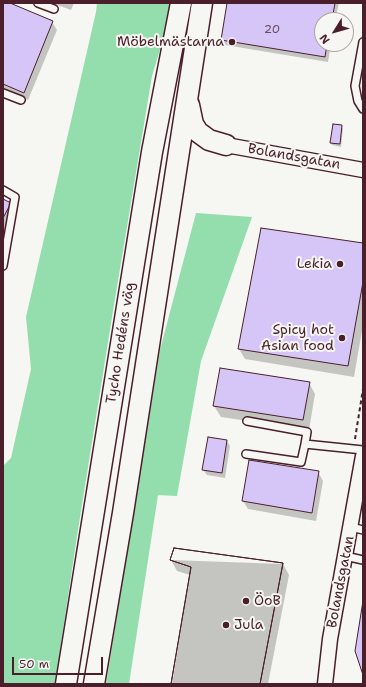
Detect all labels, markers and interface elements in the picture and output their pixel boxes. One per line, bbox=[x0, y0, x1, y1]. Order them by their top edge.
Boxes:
north arrow bbox=[314, 12, 354, 52]
house number: 20 bbox=[264, 23, 280, 37]
text: N bbox=[316, 31, 333, 47]
place label: Möbelmästarna bbox=[117, 34, 224, 50]
marker: Möbelmästarna bbox=[227, 37, 237, 47]
street label: Bolandsgatan bbox=[246, 141, 342, 173]
place label: Lekia bbox=[297, 256, 332, 272]
marker: Lekia bbox=[335, 259, 345, 269]
street label: Tycho Hedéns väg bbox=[103, 281, 139, 405]
place label: Spicy hot Asian food bbox=[261, 322, 334, 354]
marker: Spicy hot Asian food bbox=[337, 333, 347, 343]
street label: Bolandsgatan bbox=[324, 534, 358, 630]
place label: ÖoB bbox=[254, 593, 281, 609]
marker: ÖoB bbox=[241, 596, 251, 606]
place label: Jula bbox=[234, 617, 263, 633]
marker: Jula bbox=[221, 620, 231, 630]
scale bar bbox=[14, 649, 105, 675]
text: 50 m bbox=[19, 656, 49, 672]

